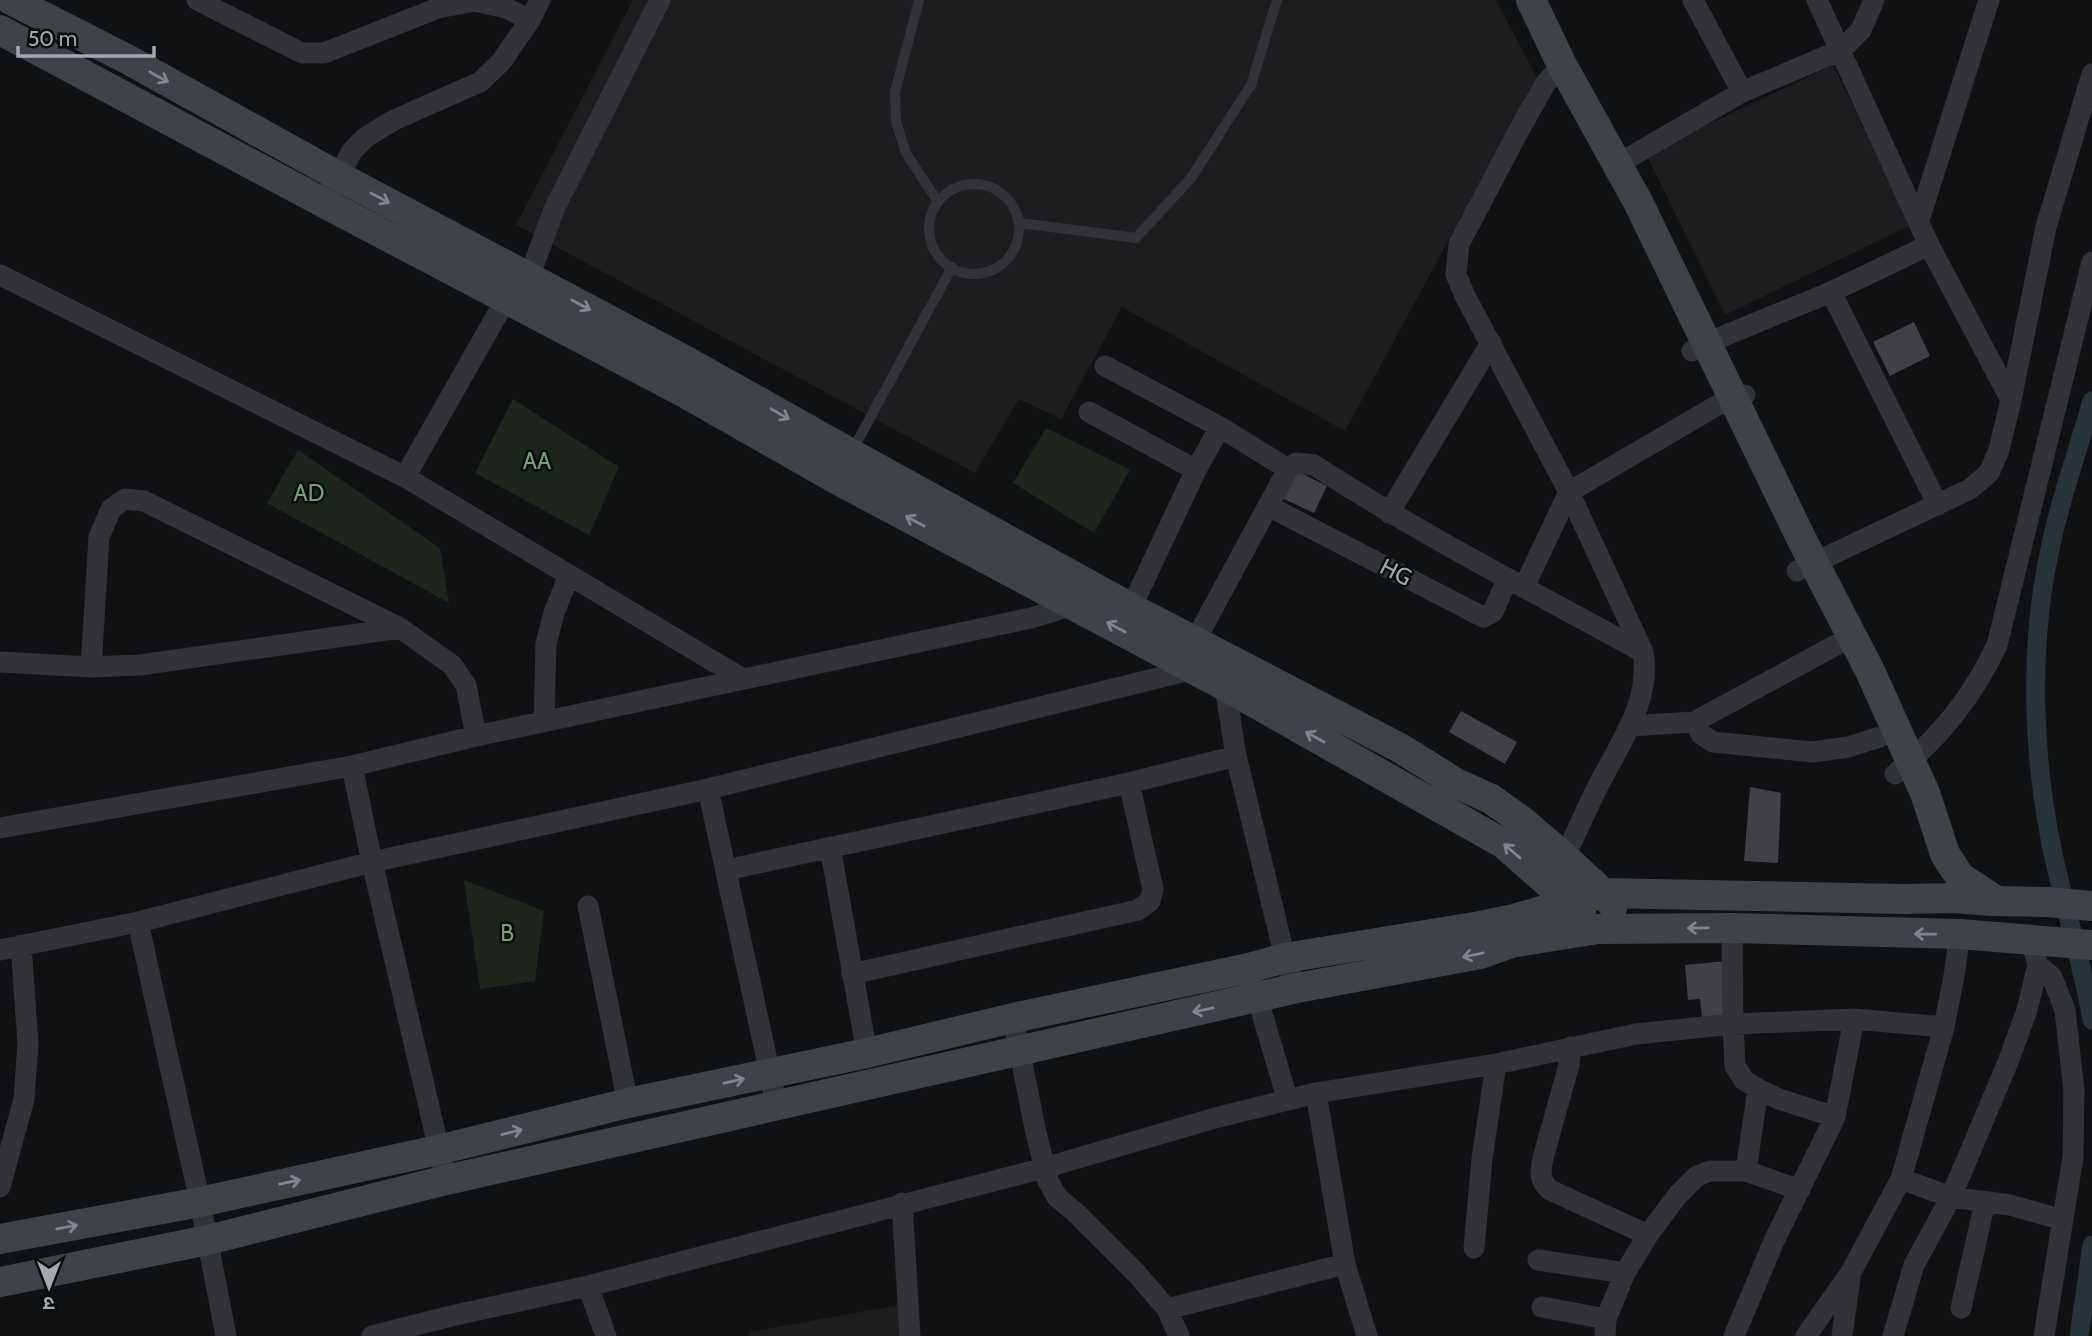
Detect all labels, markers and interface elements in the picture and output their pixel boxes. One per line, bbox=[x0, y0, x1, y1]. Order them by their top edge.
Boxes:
scale bar bbox=[18, 14, 154, 58]
text: 50 m bbox=[28, 26, 77, 51]
one-way arrow bbox=[148, 70, 168, 84]
one-way arrow bbox=[369, 192, 389, 206]
one-way arrow bbox=[570, 298, 591, 312]
one-way arrow bbox=[770, 407, 790, 421]
park label: AA bbox=[523, 447, 551, 475]
park label: AD bbox=[294, 479, 324, 507]
one-way arrow bbox=[905, 513, 926, 527]
street label: HG bbox=[1376, 552, 1416, 592]
one-way arrow bbox=[1106, 620, 1127, 634]
one-way arrow bbox=[1306, 730, 1326, 744]
one-way arrow bbox=[1503, 843, 1521, 859]
park label: B bbox=[500, 919, 514, 947]
one-way arrow bbox=[1687, 921, 1710, 935]
one-way arrow bbox=[1914, 927, 1937, 941]
one-way arrow bbox=[1462, 948, 1485, 962]
one-way arrow bbox=[1192, 1004, 1215, 1017]
one-way arrow bbox=[722, 1074, 745, 1088]
one-way arrow bbox=[500, 1125, 523, 1138]
one-way arrow bbox=[278, 1175, 301, 1189]
one-way arrow bbox=[55, 1220, 78, 1233]
north arrow bbox=[14, 1252, 84, 1322]
text: उ bbox=[43, 1292, 55, 1315]

